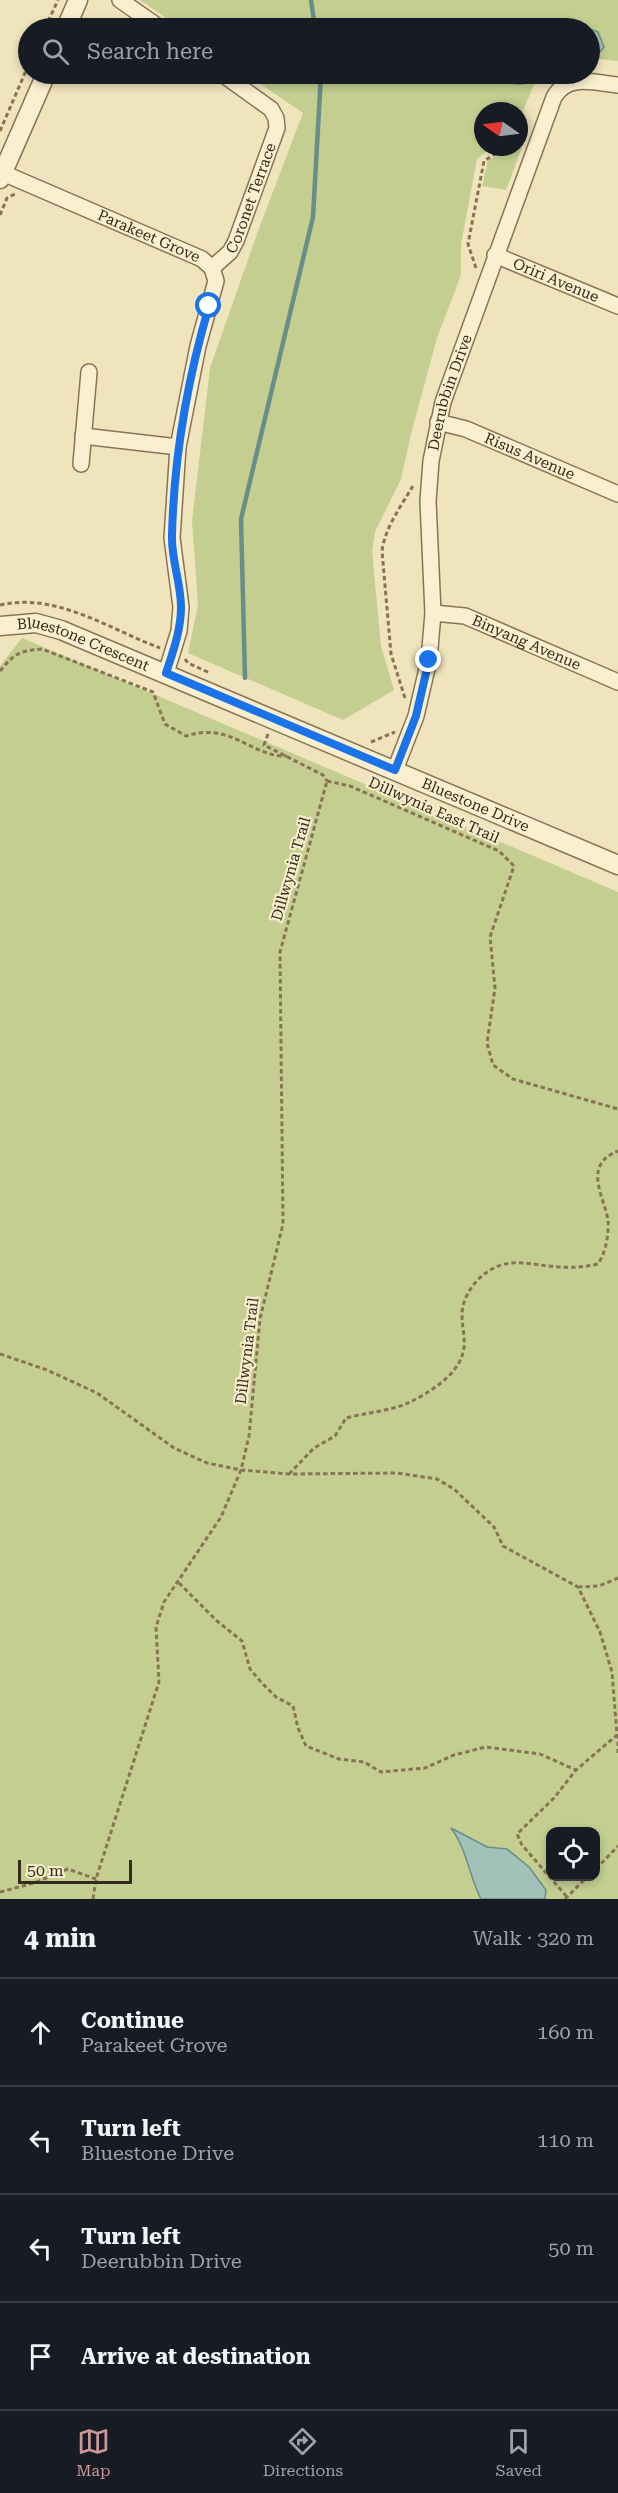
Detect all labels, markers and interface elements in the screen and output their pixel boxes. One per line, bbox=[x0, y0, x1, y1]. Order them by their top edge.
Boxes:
search box bbox=[18, 18, 600, 84]
icon: search bbox=[39, 35, 72, 68]
text: Search here bbox=[87, 39, 213, 64]
north arrow bbox=[474, 102, 528, 156]
street label: Coronet Terrace bbox=[222, 140, 280, 257]
street label: Parakeet Grove bbox=[95, 206, 203, 266]
street label: Oriri Avenue bbox=[510, 254, 602, 306]
route start bbox=[195, 292, 221, 318]
street label: Deerubbin Drive bbox=[424, 332, 476, 452]
street label: Risus Avenue bbox=[482, 429, 577, 483]
street label: Binyang Avenue bbox=[469, 611, 584, 674]
street label: Bluestone Crescent bbox=[16, 613, 152, 675]
route end bbox=[415, 646, 441, 672]
street label: Dillwynia East Trail bbox=[366, 773, 503, 847]
street label: Bluestone Drive bbox=[419, 774, 532, 836]
street label: Dillwynia Trail bbox=[268, 815, 315, 923]
street label: Dillwynia Trail bbox=[232, 1296, 263, 1405]
map controls bbox=[546, 1827, 600, 1881]
button: locate bbox=[546, 1827, 600, 1881]
scale bar bbox=[18, 1857, 132, 1884]
text: 50 m bbox=[27, 1861, 64, 1880]
text: 4 min bbox=[24, 1923, 96, 1953]
text: Walk · 320 m bbox=[473, 1926, 594, 1950]
text: Continue bbox=[81, 2008, 184, 2033]
icon: ahead bbox=[24, 2016, 57, 2049]
text: 160 m bbox=[537, 2020, 594, 2044]
text: Parakeet Grove bbox=[81, 2033, 227, 2057]
text: Turn left bbox=[81, 2116, 181, 2141]
icon: left bbox=[24, 2124, 57, 2157]
text: 110 m bbox=[537, 2128, 594, 2152]
text: Bluestone Drive bbox=[81, 2141, 234, 2165]
text: Turn left bbox=[81, 2224, 181, 2249]
icon: left bbox=[24, 2232, 57, 2265]
text: 50 m bbox=[548, 2236, 594, 2260]
text: Deerubbin Drive bbox=[81, 2249, 242, 2273]
icon: arrive bbox=[24, 2340, 57, 2373]
text: Arrive at destination bbox=[81, 2344, 310, 2369]
tab: Map bbox=[76, 2425, 110, 2480]
tab: Directions bbox=[263, 2425, 343, 2480]
tab: Saved bbox=[495, 2425, 542, 2480]

